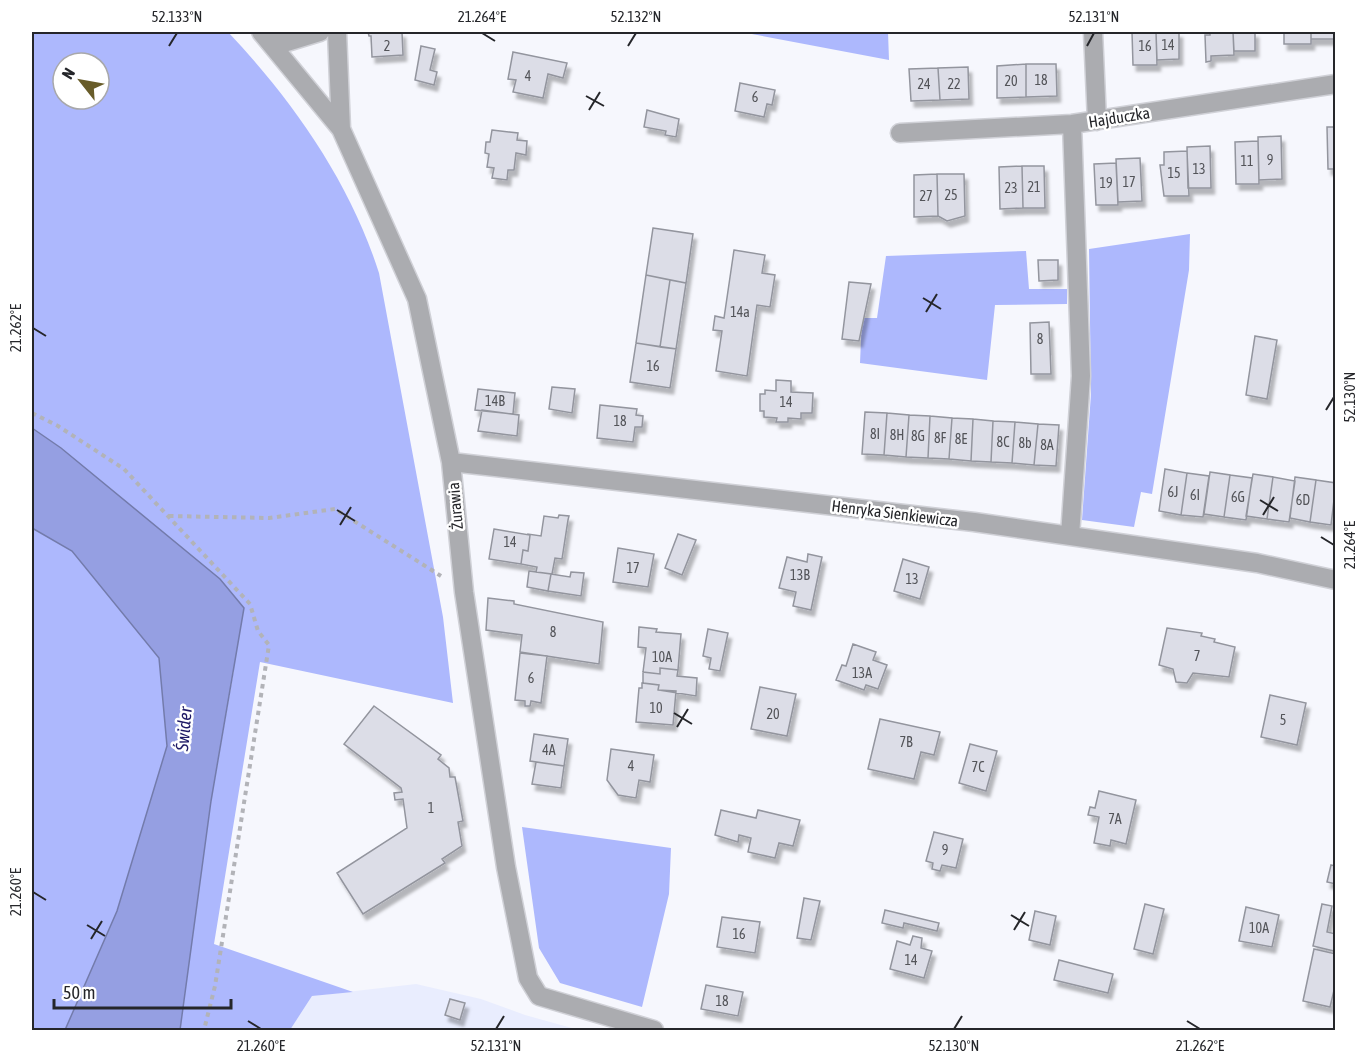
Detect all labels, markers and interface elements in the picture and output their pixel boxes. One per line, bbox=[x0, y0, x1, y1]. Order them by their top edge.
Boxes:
text: 52.133°N bbox=[152, 8, 202, 25]
text: 21.264°E bbox=[458, 8, 507, 25]
text: 52.132°N bbox=[611, 8, 661, 25]
text: 52.131°N bbox=[1069, 8, 1119, 25]
house number: 14 bbox=[1161, 37, 1175, 53]
house number: 2 bbox=[384, 38, 390, 54]
house number: 16 bbox=[1138, 38, 1152, 54]
north arrow bbox=[51, 51, 111, 111]
text: N bbox=[58, 65, 78, 82]
house number: 4 bbox=[525, 68, 532, 84]
house number: 18 bbox=[1034, 72, 1048, 88]
house number: 20 bbox=[1004, 73, 1018, 89]
house number: 24 bbox=[917, 76, 931, 92]
house number: 22 bbox=[947, 76, 961, 92]
house number: 6 bbox=[752, 89, 759, 105]
street label: Hajduczka bbox=[1087, 103, 1151, 132]
house number: 9 bbox=[1267, 152, 1273, 168]
house number: 11 bbox=[1240, 153, 1254, 169]
house number: 13 bbox=[1192, 161, 1206, 177]
house number: 15 bbox=[1167, 165, 1181, 181]
house number: 17 bbox=[1122, 174, 1136, 190]
house number: 19 bbox=[1099, 175, 1113, 191]
house number: 21 bbox=[1027, 179, 1041, 195]
house number: 23 bbox=[1004, 180, 1018, 196]
house number: 25 bbox=[944, 187, 958, 203]
house number: 27 bbox=[919, 188, 933, 204]
text: 21.262°E bbox=[7, 303, 24, 352]
house number: 14a bbox=[730, 304, 750, 320]
house number: 8 bbox=[1037, 331, 1044, 347]
house number: 16 bbox=[646, 358, 660, 374]
text: 52.130°N bbox=[1341, 372, 1358, 422]
house number: 14B bbox=[485, 393, 505, 409]
house number: 14 bbox=[779, 394, 793, 410]
house number: 18 bbox=[613, 413, 627, 429]
house number: 8I bbox=[870, 426, 880, 442]
house number: 8H bbox=[890, 427, 904, 443]
house number: 8G bbox=[911, 428, 925, 444]
house number: 8F bbox=[934, 430, 946, 446]
house number: 8E bbox=[955, 431, 967, 447]
house number: 8C bbox=[997, 434, 1010, 450]
house number: 8b bbox=[1018, 435, 1032, 451]
house number: 8A bbox=[1040, 437, 1054, 453]
street label: Żurawia bbox=[444, 482, 466, 530]
house number: 6J bbox=[1167, 484, 1179, 500]
house number: 6I bbox=[1190, 487, 1200, 503]
house number: 6G bbox=[1231, 489, 1245, 505]
house number: 6D bbox=[1296, 492, 1310, 508]
street label: Henryka Sienkiewicza bbox=[831, 496, 959, 531]
text: 21.264°E bbox=[1341, 520, 1358, 569]
house number: 14 bbox=[503, 534, 517, 550]
house number: 17 bbox=[626, 560, 640, 576]
house number: 13B bbox=[790, 567, 810, 583]
house number: 13 bbox=[905, 571, 919, 587]
house number: 8 bbox=[550, 624, 557, 640]
house number: 7 bbox=[1194, 648, 1200, 664]
house number: 10A bbox=[652, 649, 672, 665]
house number: 13A bbox=[852, 665, 872, 681]
house number: 6 bbox=[528, 670, 535, 686]
house number: 10 bbox=[649, 700, 663, 716]
water label: Świder bbox=[171, 705, 196, 753]
house number: 20 bbox=[766, 706, 780, 722]
house number: 5 bbox=[1280, 712, 1286, 728]
house number: 7B bbox=[899, 734, 913, 750]
house number: 4A bbox=[542, 742, 556, 758]
house number: 4 bbox=[628, 758, 635, 774]
house number: 7C bbox=[972, 759, 985, 775]
house number: 1 bbox=[428, 800, 434, 816]
house number: 7A bbox=[1108, 811, 1122, 827]
house number: 9 bbox=[942, 842, 948, 858]
text: 21.260°E bbox=[7, 867, 24, 916]
house number: 10A bbox=[1249, 920, 1269, 936]
house number: 16 bbox=[732, 926, 746, 942]
house number: 14 bbox=[904, 952, 918, 968]
scale bar bbox=[54, 972, 231, 1010]
text: 50 m bbox=[63, 982, 95, 1003]
house number: 18 bbox=[715, 993, 729, 1009]
text: 21.260°E bbox=[237, 1037, 286, 1054]
text: 52.131°N bbox=[471, 1037, 521, 1054]
text: 52.130°N bbox=[929, 1037, 979, 1054]
text: 21.262°E bbox=[1176, 1037, 1225, 1054]

